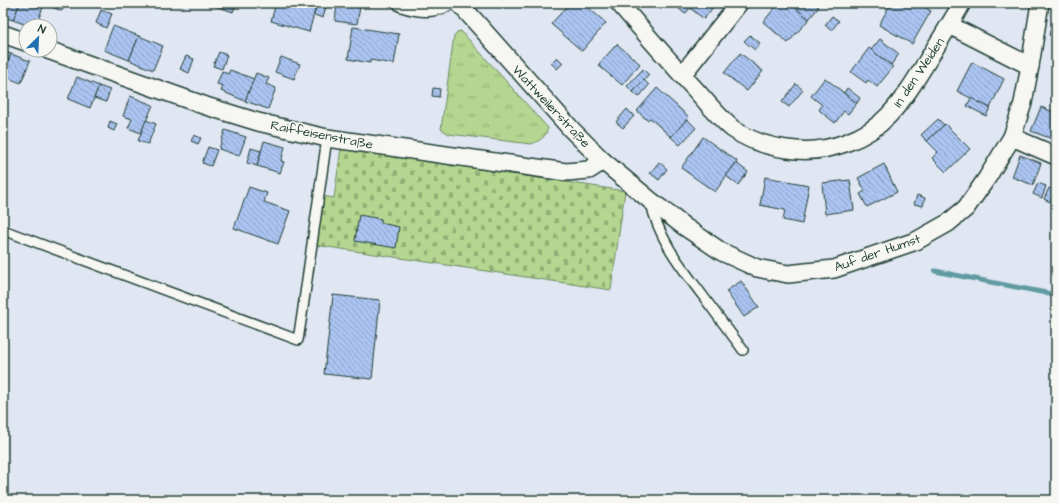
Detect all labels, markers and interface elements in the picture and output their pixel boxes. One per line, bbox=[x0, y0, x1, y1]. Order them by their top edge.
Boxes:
north arrow bbox=[18, 18, 58, 58]
text: N bbox=[36, 21, 48, 38]
street label: In den Weiden bbox=[889, 34, 949, 111]
street label: Wattweilerstraße bbox=[508, 61, 594, 152]
street label: Raiffeisenstraße bbox=[269, 116, 375, 154]
street label: Auf der Humst bbox=[832, 229, 924, 276]

